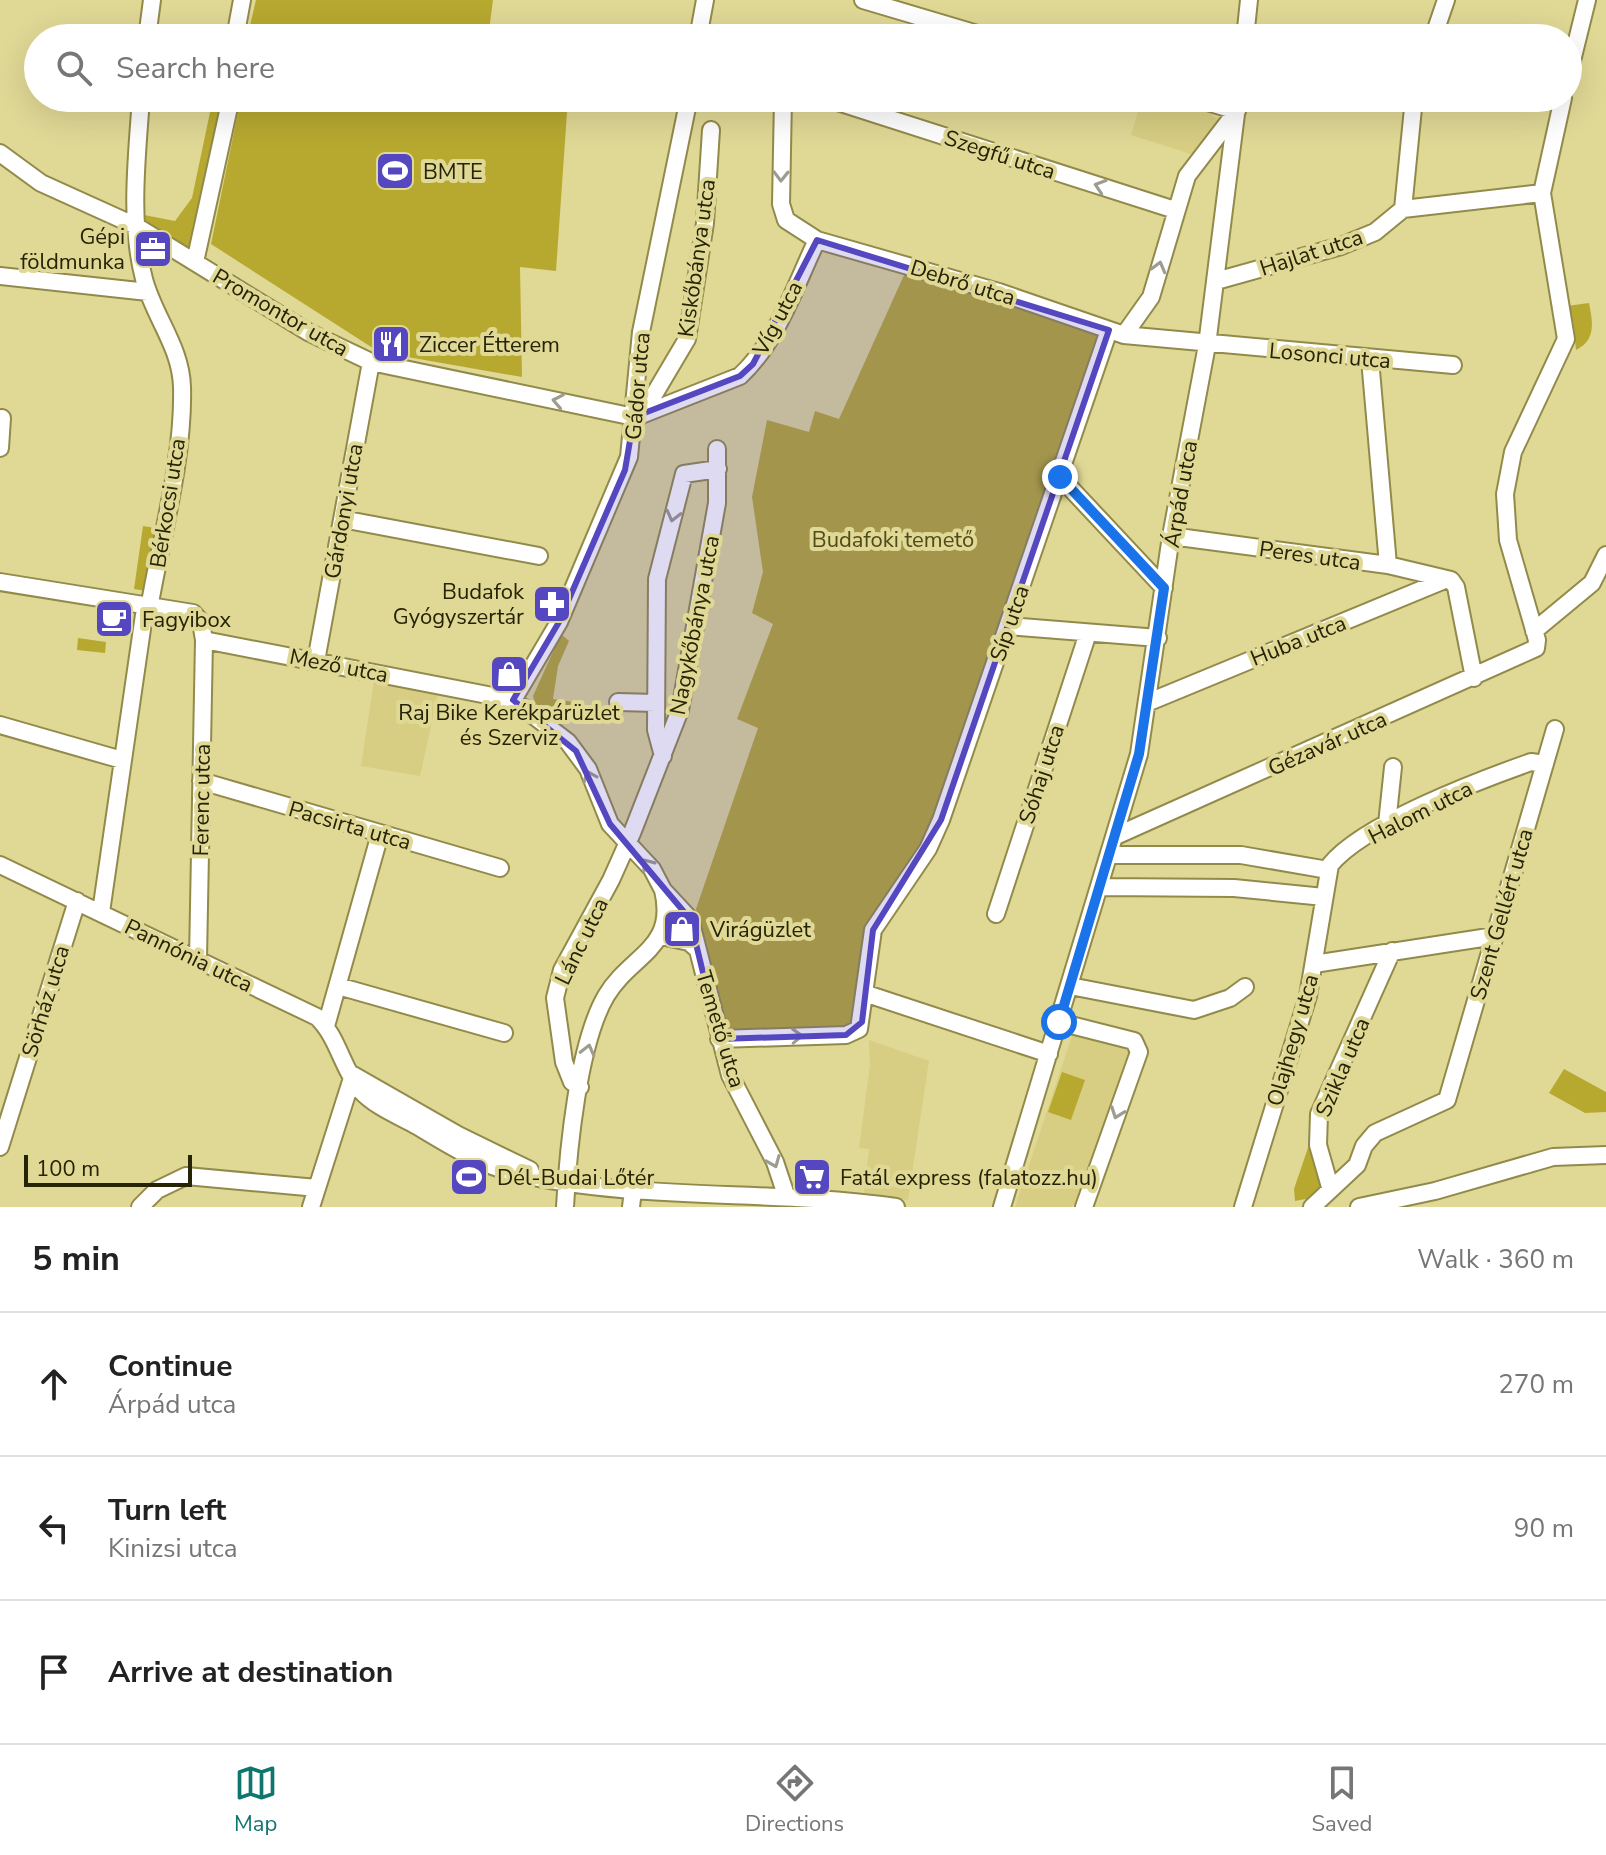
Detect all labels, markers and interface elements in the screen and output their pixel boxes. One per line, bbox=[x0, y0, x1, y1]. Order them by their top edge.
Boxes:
search box bbox=[24, 24, 1582, 112]
icon: search bbox=[52, 46, 96, 90]
text: Search here bbox=[116, 48, 275, 89]
street label: Szegfű utca bbox=[940, 123, 1059, 187]
sports icon: BMTE bbox=[374, 150, 416, 192]
place label: BMTE bbox=[423, 157, 483, 187]
one-way arrow bbox=[773, 170, 790, 183]
street label: Kiskőbánya utca bbox=[671, 177, 723, 339]
one-way arrow bbox=[1094, 179, 1108, 195]
place label: Gépi földmunka bbox=[20, 222, 125, 277]
street label: Hajlat utca bbox=[1256, 222, 1367, 284]
office icon: Gépi földmunka bbox=[132, 228, 174, 270]
street label: Debrő utca bbox=[907, 253, 1019, 313]
one-way arrow bbox=[1150, 260, 1167, 274]
street label: Promontor utca bbox=[207, 262, 354, 364]
street label: Víg utca bbox=[745, 276, 810, 362]
restaurant icon: Ziccer Étterem bbox=[370, 323, 412, 365]
place label: Ziccer Étterem bbox=[419, 330, 560, 360]
street label: Gádor utca bbox=[618, 331, 658, 441]
street label: Losonci utca bbox=[1268, 336, 1392, 376]
one-way arrow bbox=[552, 393, 565, 410]
street label: Bérkocsi utca bbox=[143, 436, 193, 570]
street label: Árpád utca bbox=[1157, 438, 1205, 550]
street label: Gárdonyi utca bbox=[317, 441, 371, 581]
route end bbox=[1042, 459, 1078, 495]
one-way arrow bbox=[666, 508, 683, 522]
park label: Budafoki temető bbox=[812, 525, 974, 555]
street label: Nagykőbánya utca bbox=[663, 533, 727, 717]
street label: Peres utca bbox=[1257, 534, 1363, 578]
place label: Budafok Gyógyszertár bbox=[393, 577, 525, 632]
street label: Síp utca bbox=[983, 581, 1037, 665]
pharmacy icon: Budafok Gyógyszertár bbox=[531, 583, 573, 625]
cafe icon: Fagyibox bbox=[93, 598, 135, 640]
place label: Fagyibox bbox=[142, 605, 231, 635]
street label: Huba utca bbox=[1246, 608, 1351, 674]
street label: Mező utca bbox=[287, 642, 391, 690]
shop icon: Raj Bike Kerékpárüzlet és Szerviz bbox=[488, 653, 530, 695]
place label: Raj Bike Kerékpárüzlet és Szerviz bbox=[398, 698, 620, 753]
street label: Gézavár utca bbox=[1263, 704, 1392, 783]
street label: Sóhaj utca bbox=[1012, 721, 1072, 828]
street label: Ferenc utca bbox=[186, 743, 218, 857]
one-way arrow bbox=[583, 769, 599, 784]
street label: Halom utca bbox=[1363, 774, 1478, 852]
street label: Pacsirta utca bbox=[285, 794, 414, 858]
street label: Szent Gellért utca bbox=[1463, 825, 1541, 1003]
one-way arrow bbox=[643, 858, 657, 873]
street label: Lánc utca bbox=[548, 893, 616, 990]
shop icon: Virágüzlet bbox=[661, 908, 703, 950]
street label: Pannónia utca bbox=[120, 912, 258, 1000]
place label: Virágüzlet bbox=[709, 915, 811, 945]
street label: Sörház utca bbox=[15, 942, 77, 1061]
street label: Temető utca bbox=[688, 967, 752, 1092]
street label: Olajhegy utca bbox=[1260, 971, 1326, 1110]
route start bbox=[1041, 1004, 1077, 1040]
street label: Szikla utca bbox=[1309, 1013, 1377, 1122]
one-way arrow bbox=[791, 1028, 804, 1045]
one-way arrow bbox=[578, 1044, 595, 1058]
one-way arrow bbox=[1110, 1105, 1127, 1119]
scale bar bbox=[24, 1151, 192, 1187]
text: 100 m bbox=[36, 1154, 100, 1184]
one-way arrow bbox=[765, 1154, 781, 1169]
sports icon: Dél-Budai Lőtér bbox=[448, 1156, 490, 1198]
supermarket icon: Fatál express (falatozz.hu) bbox=[791, 1156, 833, 1198]
place label: Dél-Budai Lőtér bbox=[497, 1163, 654, 1193]
place label: Fatál express (falatozz.hu) bbox=[840, 1163, 1098, 1193]
text: 5 min bbox=[32, 1236, 120, 1282]
text: Walk · 360 m bbox=[1417, 1242, 1574, 1277]
text: Continue bbox=[108, 1346, 233, 1387]
icon: ahead bbox=[32, 1362, 76, 1406]
text: 270 m bbox=[1498, 1367, 1574, 1402]
text: Árpád utca bbox=[108, 1387, 236, 1422]
text: Turn left bbox=[108, 1490, 226, 1531]
icon: left bbox=[32, 1506, 76, 1550]
text: 90 m bbox=[1514, 1511, 1574, 1546]
text: Kinizsi utca bbox=[108, 1531, 237, 1566]
icon: arrive bbox=[32, 1650, 76, 1694]
text: Arrive at destination bbox=[108, 1652, 393, 1693]
tab: Map bbox=[234, 1761, 278, 1839]
tab: Directions bbox=[745, 1761, 844, 1839]
tab: Saved bbox=[1312, 1761, 1372, 1839]

